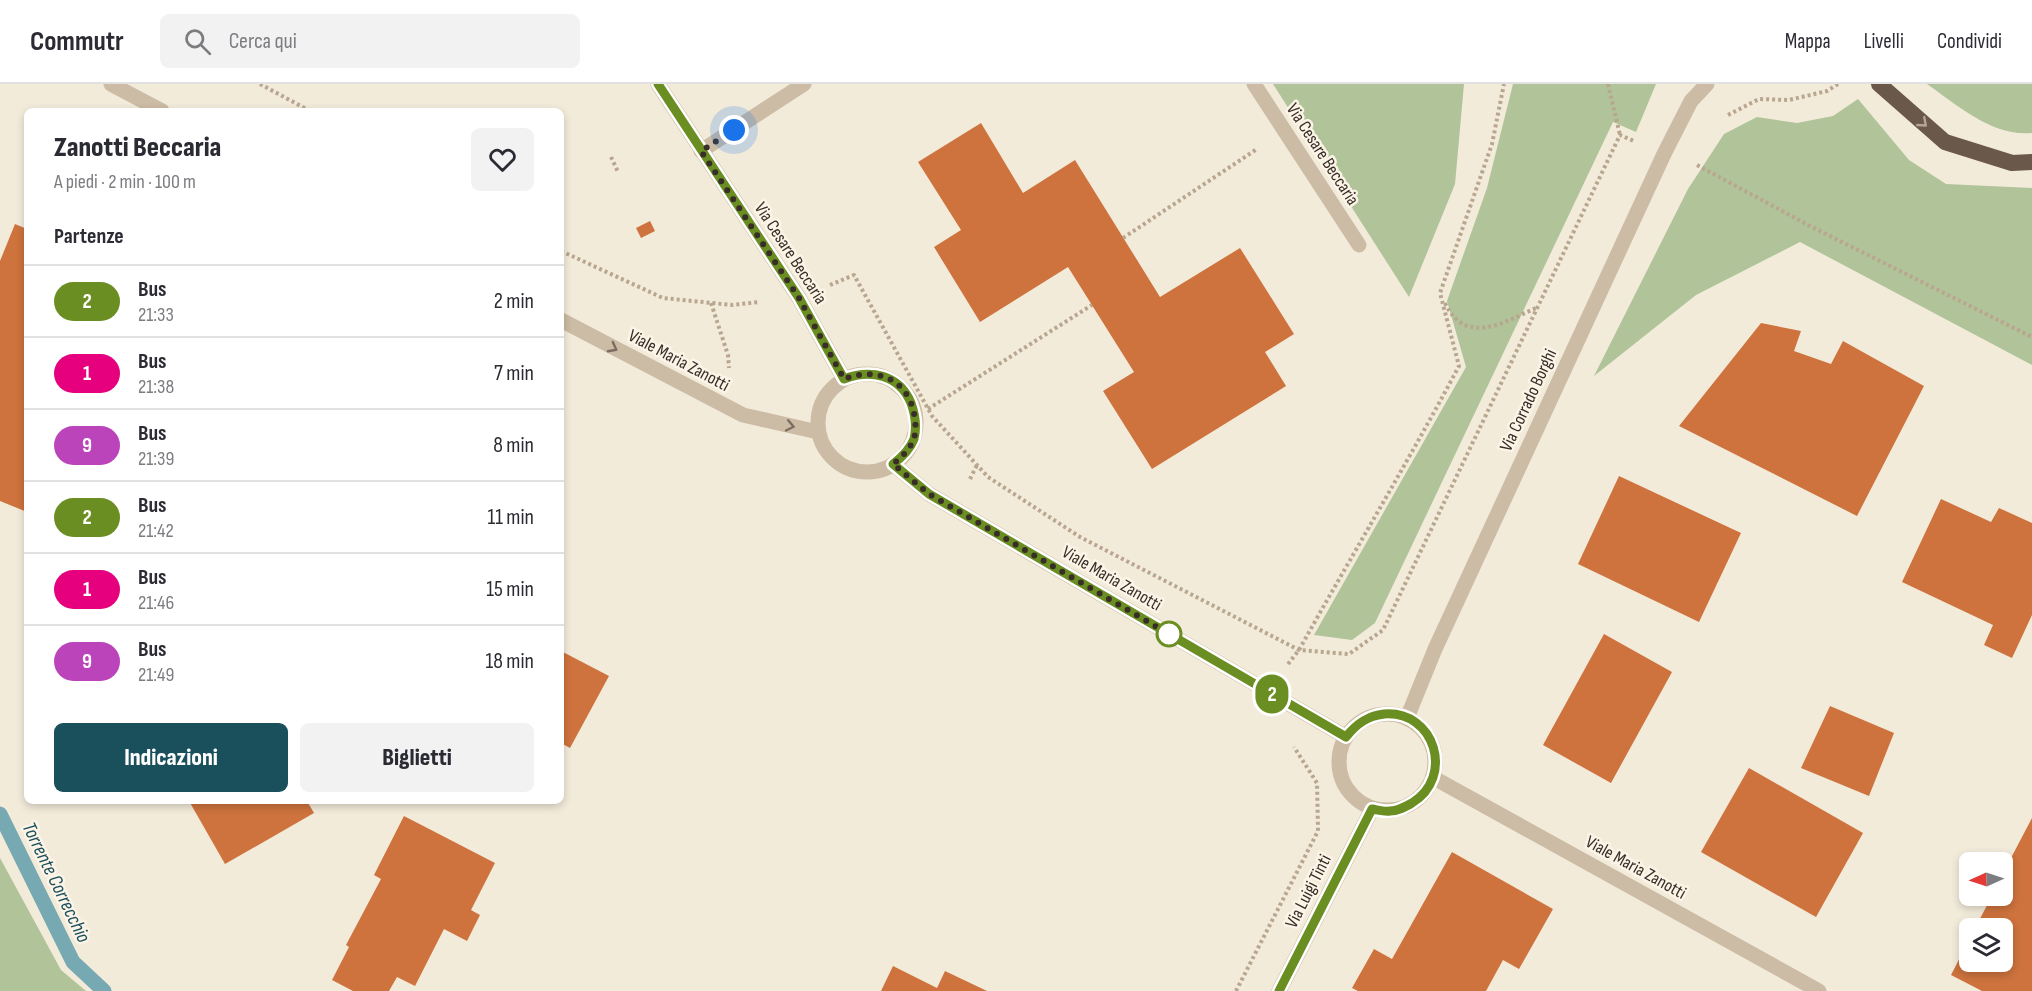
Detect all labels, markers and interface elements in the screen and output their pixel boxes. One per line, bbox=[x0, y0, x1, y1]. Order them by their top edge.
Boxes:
search box bbox=[160, 14, 580, 68]
text: Commutr bbox=[30, 25, 124, 58]
icon: search bbox=[181, 25, 214, 58]
text: Cerca qui bbox=[229, 28, 297, 55]
text: Mappa bbox=[1785, 29, 1831, 54]
text: Livelli bbox=[1864, 29, 1904, 54]
text: Condividi bbox=[1937, 29, 2002, 54]
street label: Via Cesare Beccaria bbox=[1282, 99, 1363, 209]
your location bbox=[719, 115, 749, 145]
one-way arrow bbox=[1916, 115, 1927, 126]
button: heart bbox=[471, 128, 534, 191]
text: Zanotti Beccaria bbox=[54, 131, 221, 164]
text: A piedi · 2 min · 100 m bbox=[54, 170, 196, 194]
street label: Via Cesare Beccaria bbox=[750, 198, 831, 308]
text: Partenze bbox=[54, 223, 124, 250]
text: Bus bbox=[138, 276, 167, 303]
text: 2 min bbox=[494, 288, 534, 315]
text: 2 bbox=[82, 289, 92, 314]
text: 21:33 bbox=[138, 303, 174, 327]
street label: Viale Maria Zanotti bbox=[625, 325, 733, 396]
one-way arrow bbox=[606, 340, 617, 352]
street label: Via Corrado Borghi bbox=[1496, 346, 1561, 455]
text: Bus bbox=[138, 348, 167, 375]
text: 7 min bbox=[494, 360, 534, 387]
text: 1 bbox=[83, 361, 91, 386]
text: 21:38 bbox=[138, 375, 174, 399]
one-way arrow bbox=[785, 419, 795, 432]
text: Bus bbox=[138, 420, 167, 447]
text: 8 min bbox=[493, 432, 534, 459]
text: 9 bbox=[82, 433, 92, 458]
text: 21:39 bbox=[138, 447, 174, 471]
text: Bus bbox=[138, 492, 167, 519]
text: 11 min bbox=[487, 504, 534, 531]
text: 2 bbox=[82, 505, 92, 530]
text: 21:42 bbox=[138, 519, 174, 543]
street label: Viale Maria Zanotti bbox=[1058, 541, 1165, 615]
text: Bus bbox=[138, 564, 167, 591]
text: 15 min bbox=[486, 576, 534, 603]
text: 1 bbox=[83, 577, 91, 602]
text: 21:46 bbox=[138, 591, 174, 615]
unlabelled marker bbox=[1156, 621, 1182, 647]
text: Bus bbox=[138, 636, 167, 663]
text: 18 min bbox=[486, 648, 534, 675]
text: 9 bbox=[82, 649, 92, 674]
text: 21:49 bbox=[138, 663, 174, 687]
line badge: 2 bbox=[1252, 674, 1292, 714]
text: 2 bbox=[1267, 682, 1277, 707]
button: Indicazioni bbox=[54, 723, 288, 792]
button: Biglietti bbox=[300, 723, 534, 792]
water label: Torrente Correcchio bbox=[17, 818, 96, 946]
street label: Viale Maria Zanotti bbox=[1582, 831, 1690, 904]
street label: Via Luigi Tinti bbox=[1281, 851, 1336, 931]
north arrow bbox=[1959, 852, 2013, 906]
map controls bbox=[1959, 852, 2013, 972]
button: layers bbox=[1959, 918, 2013, 972]

